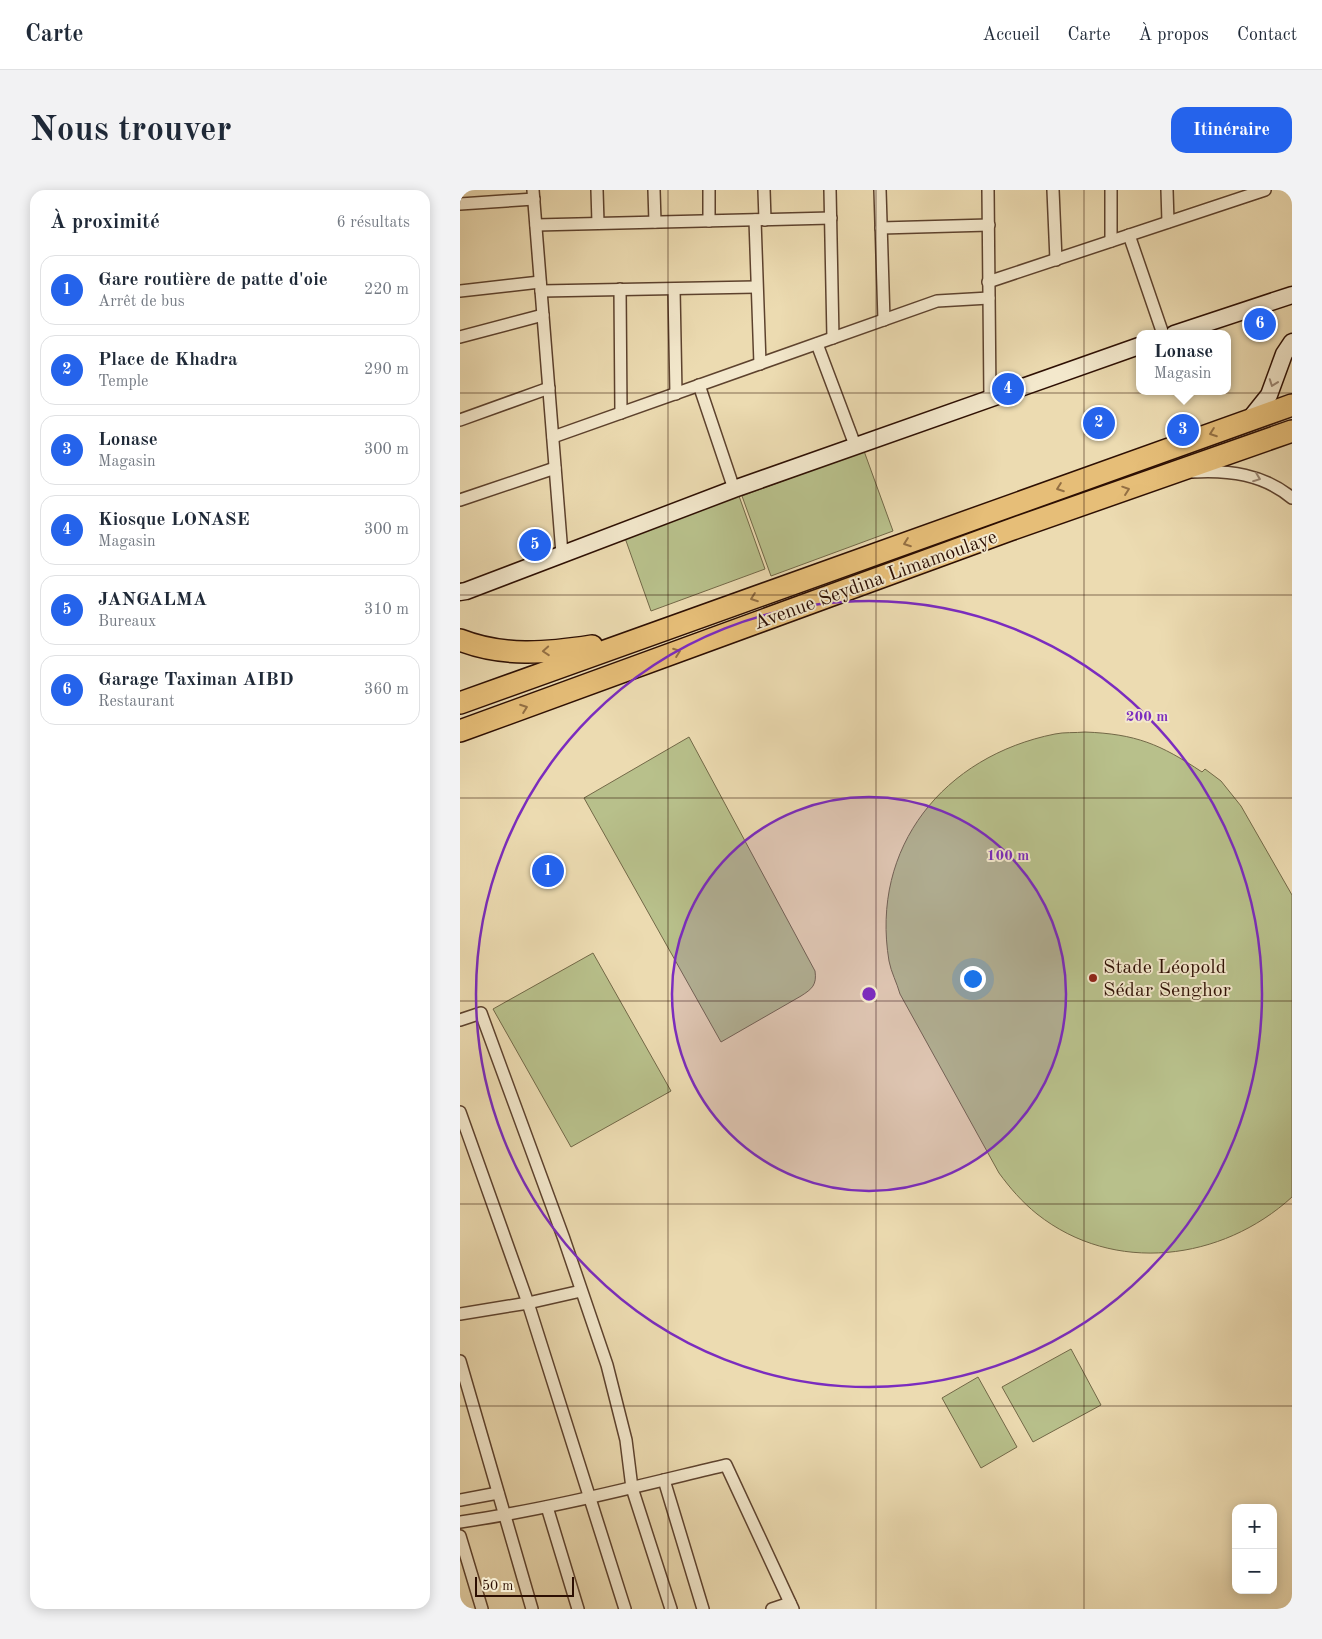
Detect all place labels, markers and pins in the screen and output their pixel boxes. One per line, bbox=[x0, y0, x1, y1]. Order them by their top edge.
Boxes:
pin: 6 bbox=[1244, 305, 1276, 343]
pin: 4 bbox=[992, 370, 1024, 408]
pin: 2 bbox=[1083, 404, 1115, 442]
pin: 3 bbox=[1167, 411, 1199, 449]
pin: 5 bbox=[519, 526, 551, 564]
pin: 1 bbox=[532, 852, 564, 890]
place label: Stade Léopold Sédar Senghor bbox=[1103, 958, 1231, 1001]
marker: Stade Léopold Sédar Senghor bbox=[1087, 972, 1099, 984]
centre of rings bbox=[860, 985, 878, 1003]

